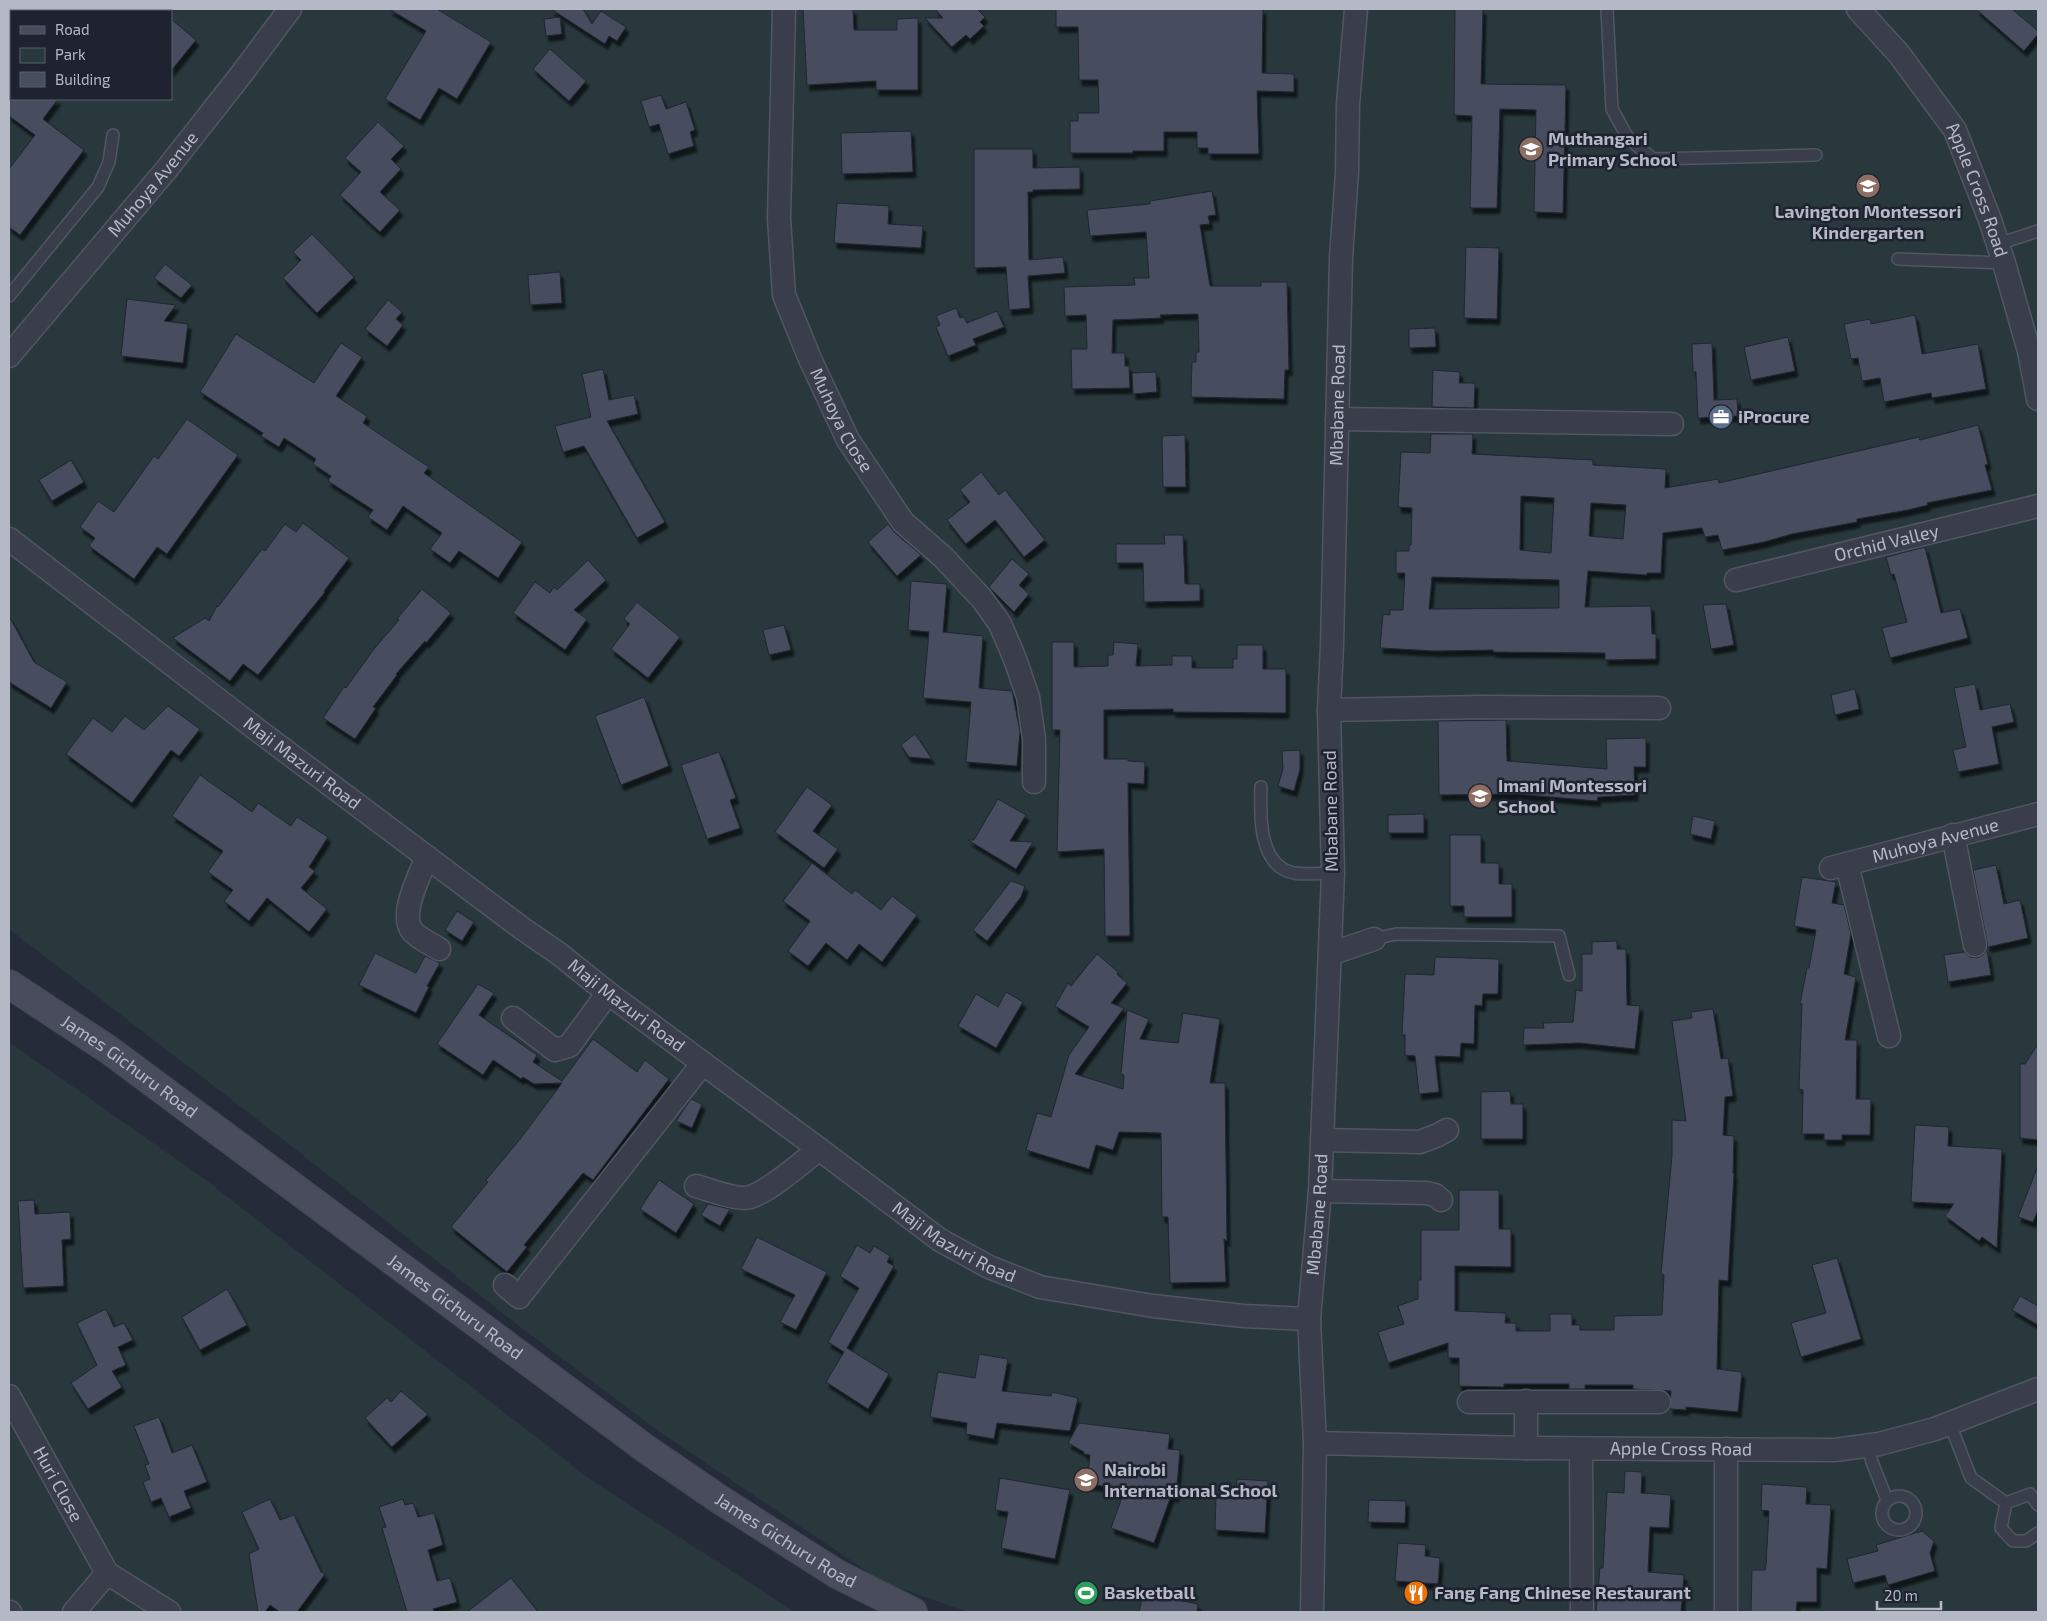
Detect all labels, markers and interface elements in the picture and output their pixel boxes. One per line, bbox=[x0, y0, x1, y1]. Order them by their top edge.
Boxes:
legend bbox=[10, 10, 172, 100]
text: Road bbox=[55, 20, 90, 38]
text: Park bbox=[55, 45, 86, 63]
text: Building bbox=[55, 70, 111, 88]
street label: Apple Cross Road bbox=[1942, 117, 2013, 260]
street label: Muhoya Avenue bbox=[102, 127, 202, 241]
place label: Muthangari Primary School bbox=[1548, 127, 1677, 170]
school or university icon: Muthangari Primary School bbox=[1518, 136, 1544, 162]
school or university icon: Lavington Montessori Kindergarten bbox=[1855, 173, 1881, 199]
place label: Lavington Montessori Kindergarten bbox=[1775, 200, 1961, 243]
street label: Mbabane Road bbox=[1324, 344, 1349, 466]
street label: Muhoya Close bbox=[806, 364, 878, 476]
office icon: iProcure bbox=[1708, 404, 1734, 430]
place label: iProcure bbox=[1738, 405, 1810, 427]
street label: Orchid Valley bbox=[1832, 519, 1941, 566]
street label: Maji Mazuri Road bbox=[240, 711, 366, 814]
street label: Mbabane Road bbox=[1318, 750, 1342, 872]
place label: Imani Montessori School bbox=[1498, 774, 1647, 817]
school or university icon: Imani Montessori School bbox=[1467, 783, 1493, 809]
street label: Muhoya Avenue bbox=[1870, 813, 2001, 867]
street label: Maji Mazuri Road bbox=[564, 954, 690, 1056]
street label: James Gichuru Road bbox=[57, 1010, 203, 1122]
street label: Mbabane Road bbox=[1301, 1153, 1332, 1276]
street label: Maji Mazuri Road bbox=[888, 1196, 1020, 1287]
street label: James Gichuru Road bbox=[384, 1249, 528, 1364]
street label: Apple Cross Road bbox=[1610, 1437, 1752, 1459]
street label: Huri Close bbox=[29, 1442, 88, 1525]
place label: Nairobi International School bbox=[1104, 1458, 1278, 1501]
school or university icon: Nairobi International School bbox=[1073, 1467, 1099, 1493]
street label: James Gichuru Road bbox=[711, 1487, 861, 1592]
scale bar bbox=[1877, 1578, 1941, 1610]
sports icon: Basketball bbox=[1073, 1580, 1099, 1606]
restaurant icon: Fang Fang Chinese Restaurant bbox=[1403, 1580, 1429, 1606]
place label: Basketball bbox=[1104, 1581, 1195, 1603]
place label: Fang Fang Chinese Restaurant bbox=[1434, 1581, 1691, 1603]
text: 20 m bbox=[1884, 1586, 1918, 1604]

